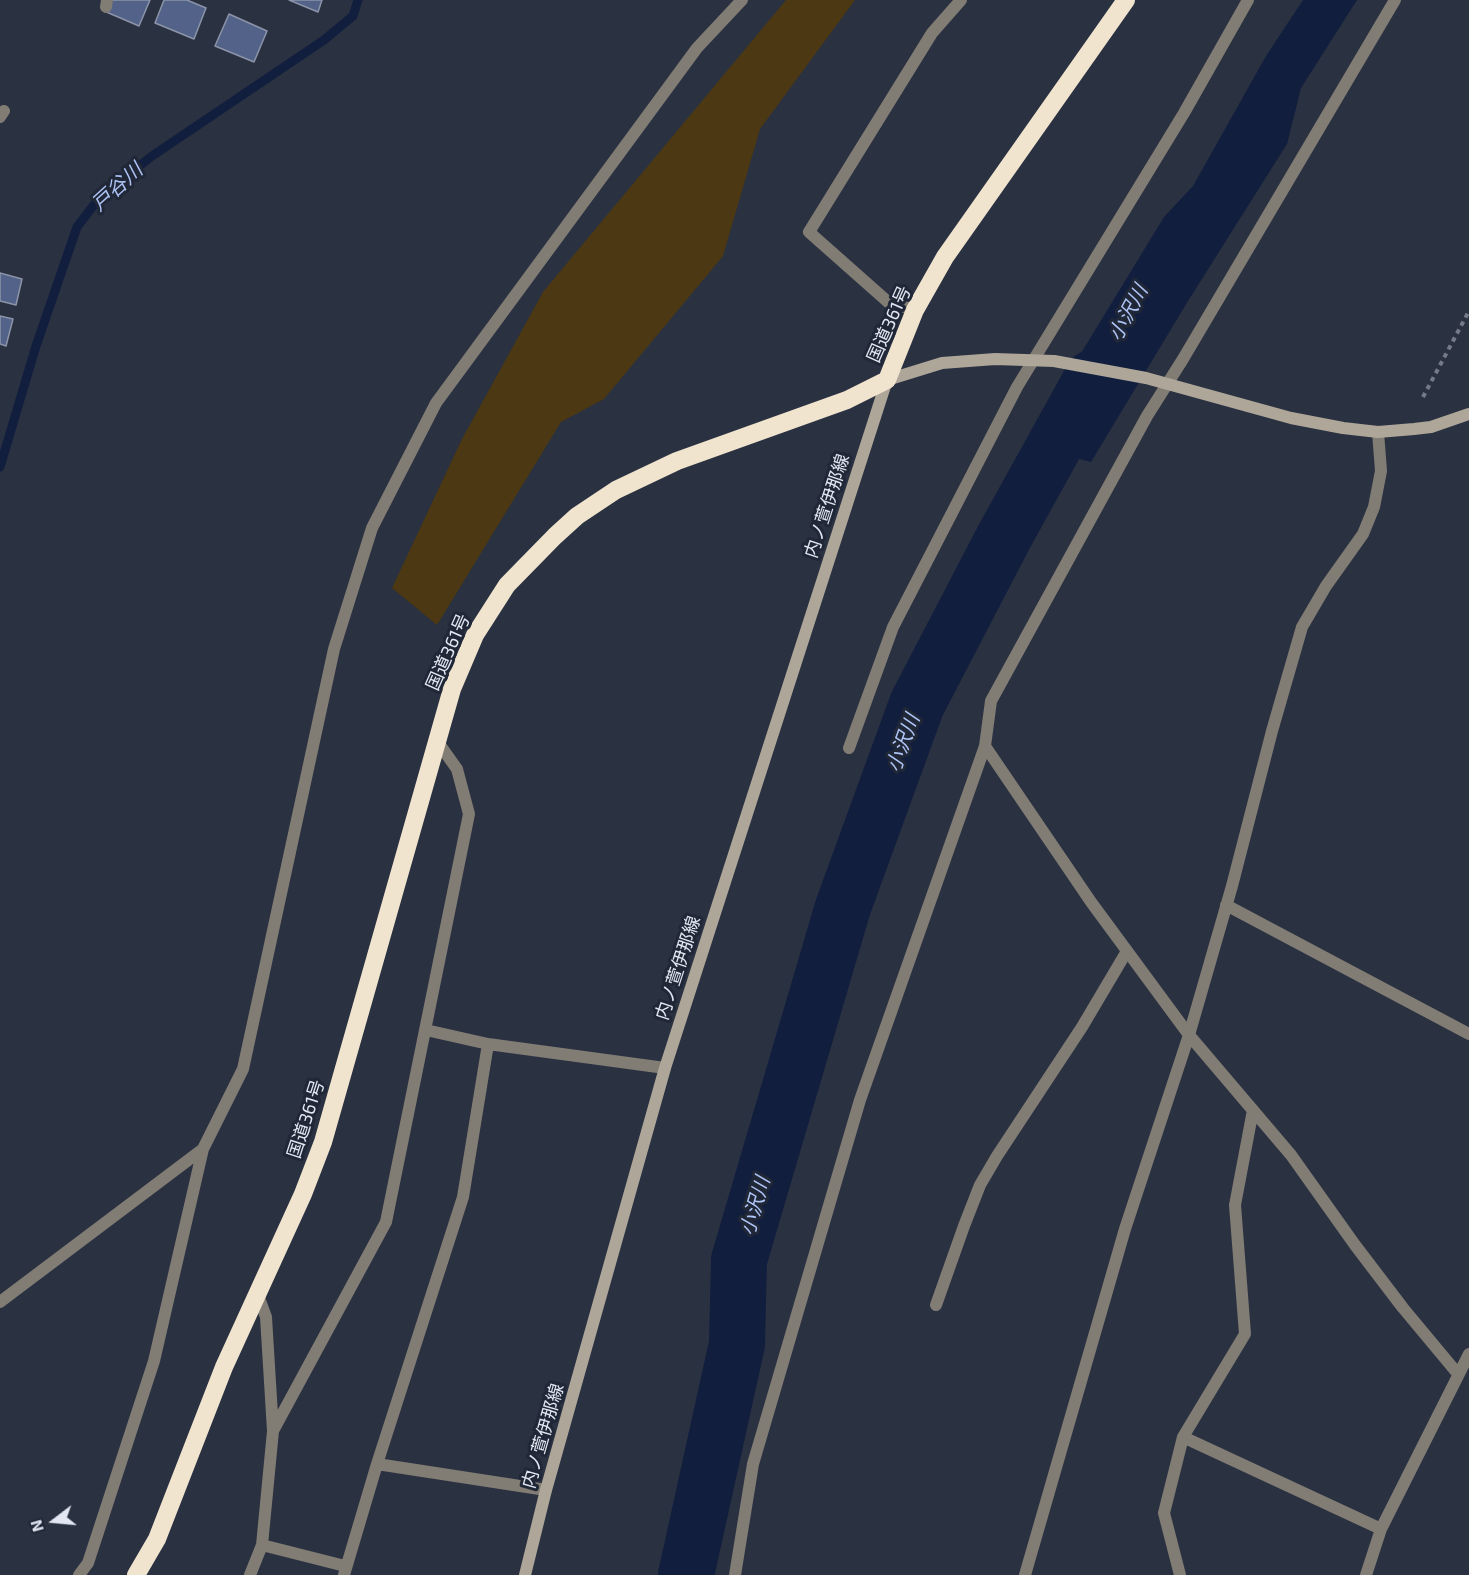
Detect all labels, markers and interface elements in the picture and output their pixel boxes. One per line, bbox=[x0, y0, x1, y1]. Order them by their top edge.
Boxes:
water label: 戸谷川 bbox=[87, 158, 147, 216]
water label: 小沢川 bbox=[1103, 281, 1153, 345]
street label: 国道361号 bbox=[863, 282, 915, 366]
street label: 内ノ萱伊那線 bbox=[800, 451, 854, 561]
street label: 国道361号 bbox=[422, 610, 474, 694]
water label: 小沢川 bbox=[881, 711, 925, 775]
street label: 内ノ萱伊那線 bbox=[651, 913, 705, 1023]
street label: 国道361号 bbox=[283, 1077, 329, 1161]
water label: 小沢川 bbox=[735, 1174, 775, 1238]
street label: 内ノ萱伊那線 bbox=[518, 1381, 568, 1491]
north arrow bbox=[24, 1491, 84, 1551]
text: N bbox=[25, 1518, 47, 1534]

